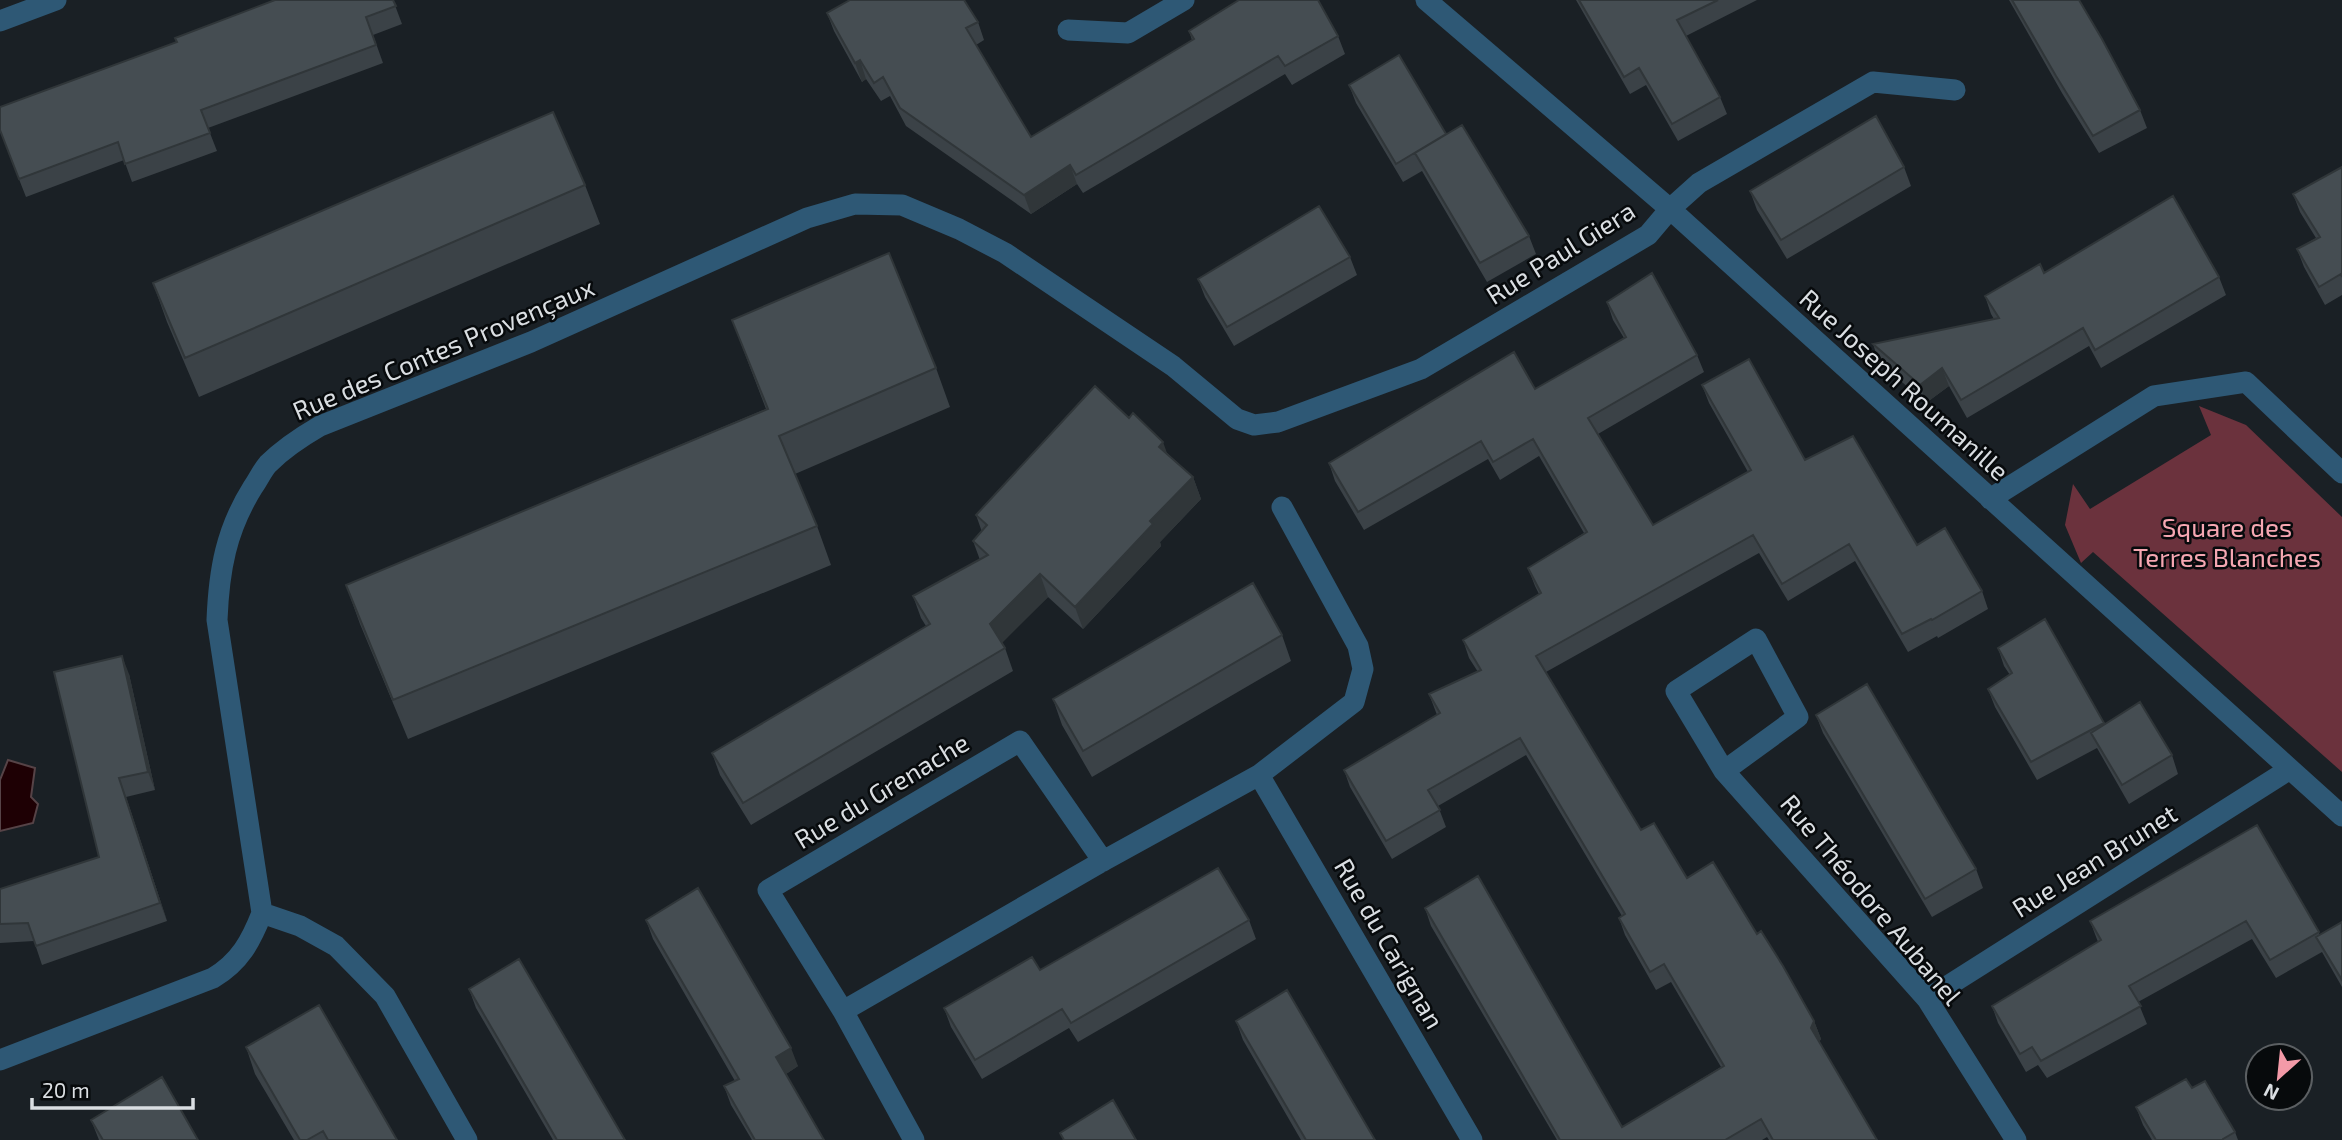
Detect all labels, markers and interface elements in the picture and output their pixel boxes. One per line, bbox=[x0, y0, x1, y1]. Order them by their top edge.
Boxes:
street label: Rue Paul Giera bbox=[1480, 194, 1640, 310]
street label: Rue des Contes Provençaux bbox=[288, 270, 599, 427]
street label: Rue Joseph Roumanille bbox=[1794, 282, 2016, 486]
park label: Square des Terres Blanches bbox=[2133, 511, 2321, 572]
street label: Rue du Grenache bbox=[788, 726, 974, 854]
street label: Rue Théodore Aubanel bbox=[1775, 788, 1969, 1011]
street label: Rue Jean Brunet bbox=[2006, 797, 2182, 923]
street label: Rue du Carignan bbox=[1329, 852, 1451, 1034]
north arrow bbox=[2244, 1042, 2314, 1112]
scale bar bbox=[32, 1066, 192, 1110]
text: 20 m bbox=[42, 1077, 90, 1102]
text: N bbox=[2260, 1079, 2282, 1106]

